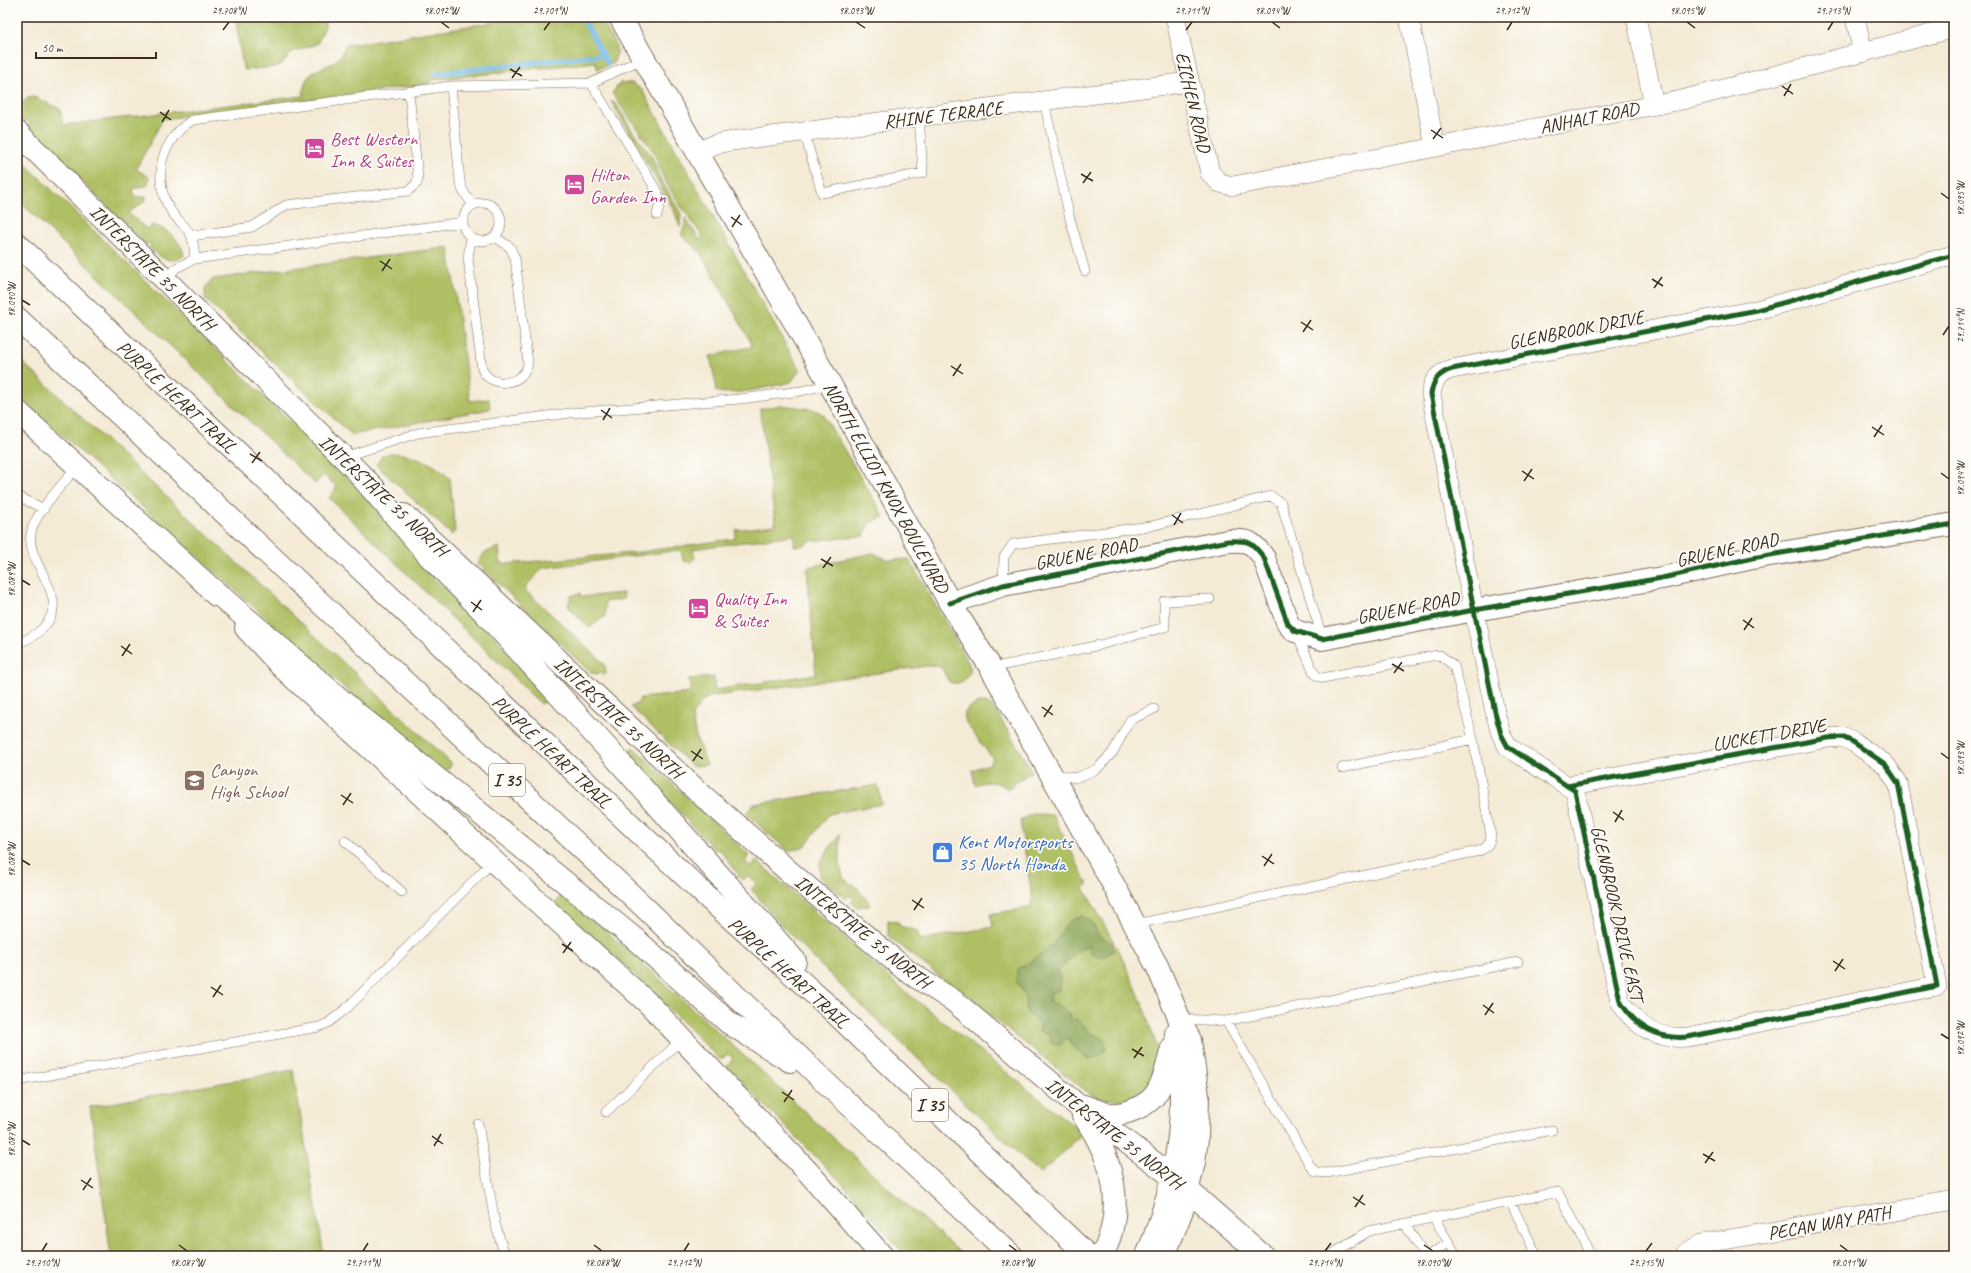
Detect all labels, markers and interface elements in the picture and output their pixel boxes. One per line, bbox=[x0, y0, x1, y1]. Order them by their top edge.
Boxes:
text: 29.708°N bbox=[212, 4, 248, 17]
text: 98.092°W bbox=[424, 4, 460, 17]
text: 29.709°N bbox=[533, 4, 569, 17]
text: 98.093°W bbox=[839, 4, 875, 17]
text: 29.711°N bbox=[1175, 4, 1211, 17]
text: 98.094°W bbox=[1255, 4, 1291, 17]
text: 29.712°N bbox=[1495, 4, 1531, 17]
text: 98.095°W bbox=[1670, 4, 1706, 17]
text: 29.713°N bbox=[1816, 4, 1852, 17]
scale bar bbox=[36, 34, 156, 60]
text: 50 m bbox=[42, 40, 64, 56]
street label: EICHEN ROAD bbox=[1170, 50, 1217, 157]
street label: RHINE TERRACE bbox=[882, 95, 1007, 134]
street label: ANHALT ROAD bbox=[1538, 96, 1643, 139]
place label: Best Western Inn & Suites bbox=[330, 127, 419, 173]
hotel icon: Best Western Inn & Suites bbox=[302, 136, 328, 162]
place label: Hilton Garden Inn bbox=[590, 163, 666, 209]
hotel icon: Hilton Garden Inn bbox=[561, 172, 587, 198]
text: 98.095°W bbox=[1954, 180, 1967, 216]
street label: INTERSTATE 35 NORTH bbox=[84, 200, 222, 338]
text: 98.090°W bbox=[5, 281, 18, 317]
street label: GLENBROOK DRIVE bbox=[1507, 305, 1648, 355]
text: 29.714°N bbox=[1954, 307, 1967, 343]
street label: PURPLE HEART TRAIL bbox=[112, 335, 242, 459]
street label: NORTH ELLIOT KNOX BOULEVARD bbox=[818, 378, 955, 599]
street label: INTERSTATE 35 NORTH bbox=[314, 430, 455, 564]
text: 98.094°W bbox=[1954, 460, 1967, 496]
street label: GRUENE ROAD bbox=[1674, 527, 1782, 573]
street label: GRUENE ROAD bbox=[1033, 532, 1141, 576]
text: 98.089°W bbox=[5, 561, 18, 597]
street label: GRUENE ROAD bbox=[1355, 586, 1463, 630]
place label: Quality Inn & Suites bbox=[714, 587, 787, 633]
hotel icon: Quality Inn & Suites bbox=[686, 596, 712, 622]
street label: INTERSTATE 35 NORTH bbox=[549, 652, 690, 786]
street label: PURPLE HEART TRAIL bbox=[487, 690, 617, 814]
street label: LUCKETT DRIVE bbox=[1711, 713, 1831, 757]
text: 98.093°W bbox=[1954, 740, 1967, 776]
place label: Canyon High School bbox=[210, 758, 290, 804]
road number: I 35 bbox=[489, 764, 525, 796]
school or university icon: Canyon High School bbox=[182, 767, 208, 793]
street label: GLENBROOK DRIVE EAST bbox=[1585, 823, 1650, 1008]
place label: Kent Motorsports 35 North Honda bbox=[958, 830, 1074, 876]
shop icon: Kent Motorsports 35 North Honda bbox=[929, 839, 955, 865]
text: 98.088°W bbox=[5, 841, 18, 877]
street label: INTERSTATE 35 NORTH bbox=[790, 870, 938, 996]
street label: PURPLE HEART TRAIL bbox=[723, 912, 854, 1034]
text: 98.092°W bbox=[1954, 1020, 1967, 1056]
street label: INTERSTATE 35 NORTH bbox=[1041, 1073, 1191, 1197]
road number: I 35 bbox=[912, 1089, 948, 1121]
text: 98.087°W bbox=[5, 1121, 18, 1157]
street label: PECAN WAY PATH bbox=[1766, 1200, 1896, 1246]
text: 29.710°N bbox=[25, 1256, 61, 1269]
text: 98.087°W bbox=[170, 1256, 206, 1269]
text: 29.711°N bbox=[346, 1256, 382, 1269]
text: 98.088°W bbox=[585, 1256, 621, 1269]
text: 29.712°N bbox=[667, 1256, 703, 1269]
text: 98.089°W bbox=[1000, 1256, 1036, 1269]
text: 29.714°N bbox=[1308, 1256, 1344, 1269]
text: 98.090°W bbox=[1416, 1256, 1452, 1269]
text: 29.715°N bbox=[1629, 1256, 1665, 1269]
text: 98.091°W bbox=[1831, 1256, 1867, 1269]

